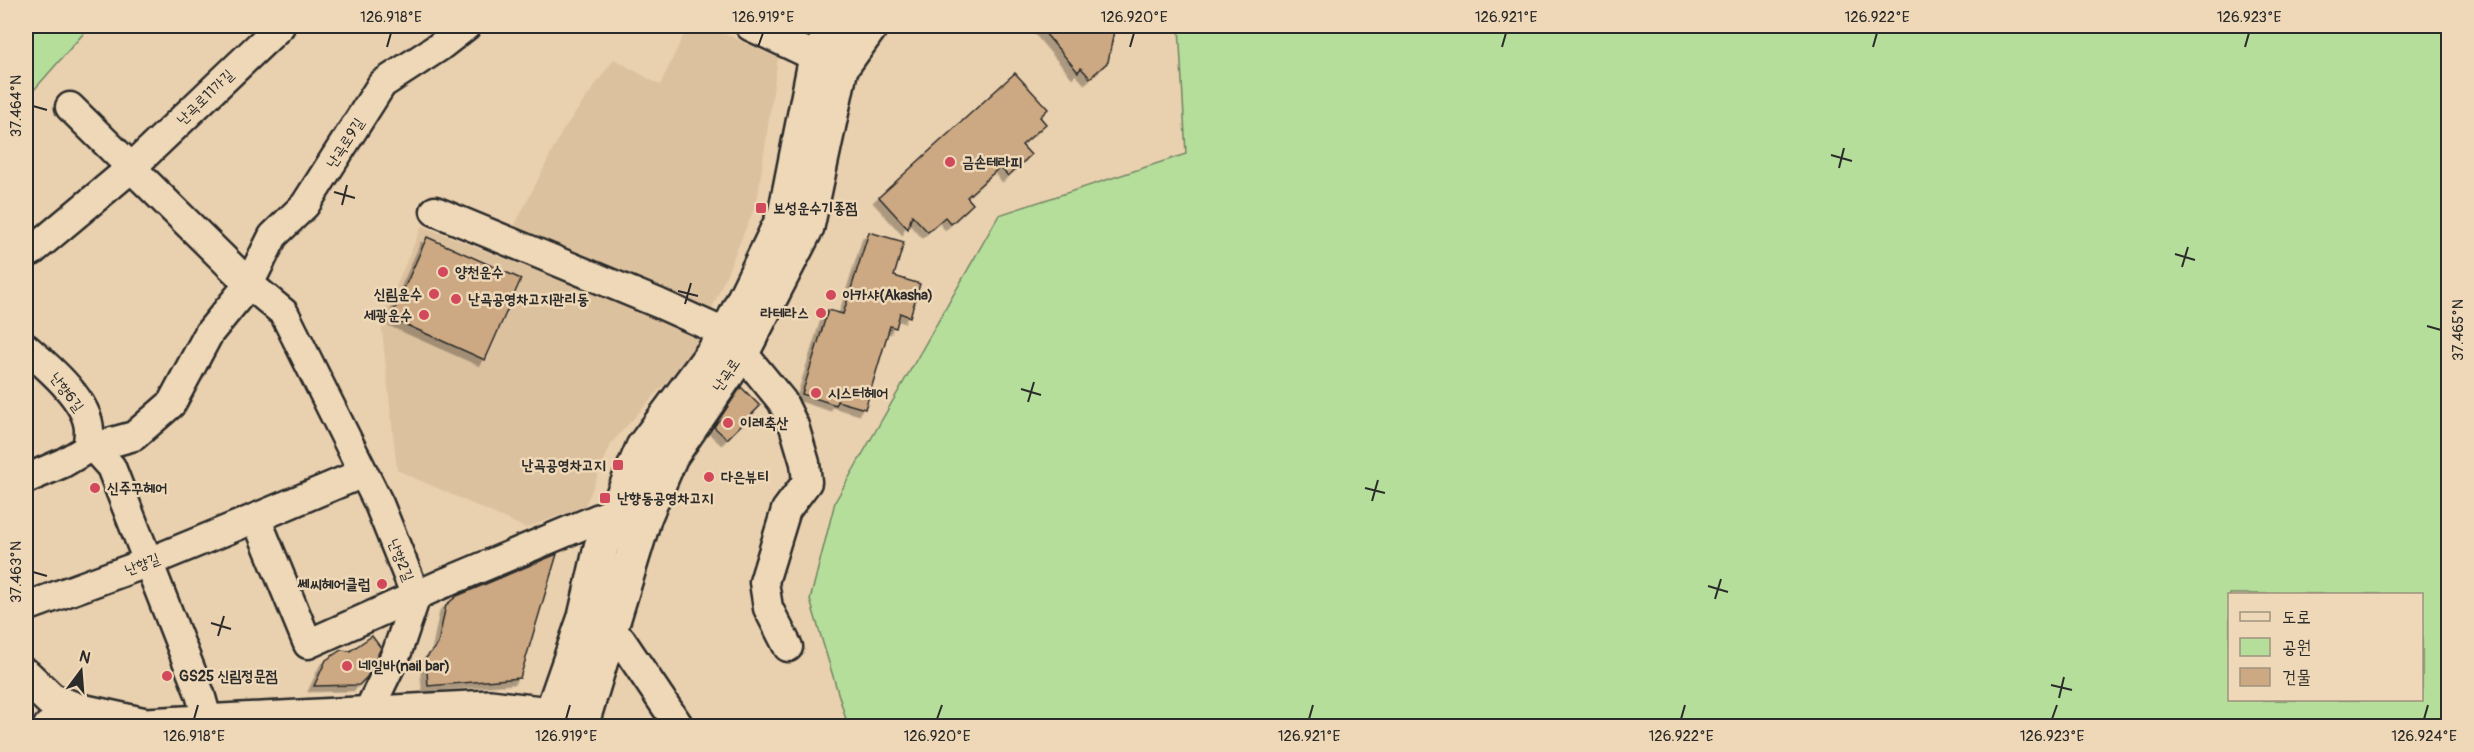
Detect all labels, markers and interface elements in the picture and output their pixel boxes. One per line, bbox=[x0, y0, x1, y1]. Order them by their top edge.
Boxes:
text: 126.918°E bbox=[360, 8, 422, 27]
text: 126.919°E bbox=[732, 8, 794, 27]
text: 126.920°E bbox=[1101, 8, 1168, 27]
text: 126.921°E bbox=[1475, 8, 1537, 27]
text: 126.922°E bbox=[1844, 8, 1910, 27]
text: 126.923°E bbox=[2217, 8, 2282, 27]
street label: 난곡로11가길 bbox=[173, 65, 238, 129]
text: 37.464°N bbox=[7, 75, 26, 137]
street label: 난곡로9길 bbox=[322, 115, 369, 172]
place label: 금손테라피 bbox=[962, 153, 1022, 172]
marker: 금손테라피 bbox=[943, 155, 957, 169]
place label: 보성운수기종점 bbox=[773, 199, 858, 218]
marker: 보성운수기종점 bbox=[754, 201, 768, 215]
place label: 양천운수 bbox=[455, 263, 503, 282]
marker: 양천운수 bbox=[436, 265, 450, 279]
place label: 신림운수 bbox=[374, 285, 422, 304]
place label: 아카샤(Akasha) bbox=[842, 286, 933, 305]
marker: 신림운수 bbox=[427, 287, 441, 301]
marker: 아카샤(Akasha) bbox=[824, 288, 838, 302]
place label: 난곡공영차고지관리동 bbox=[468, 290, 589, 309]
marker: 난곡공영차고지관리동 bbox=[449, 292, 463, 306]
text: 37.465°N bbox=[2449, 299, 2468, 361]
place label: 라테라스 bbox=[760, 304, 809, 323]
place label: 세광운수 bbox=[364, 306, 412, 325]
marker: 라테라스 bbox=[814, 306, 828, 320]
marker: 세광운수 bbox=[417, 308, 431, 322]
street label: 난곡로 bbox=[708, 355, 744, 396]
street label: 난향6길 bbox=[45, 369, 88, 416]
place label: 시스터헤어 bbox=[828, 384, 888, 403]
marker: 시스터헤어 bbox=[809, 386, 823, 400]
place label: 이레축산 bbox=[740, 414, 788, 433]
marker: 이레축산 bbox=[721, 416, 735, 430]
place label: 난곡공영차고지 bbox=[522, 456, 606, 475]
marker: 난곡공영차고지 bbox=[611, 458, 625, 472]
place label: 다은뷰티 bbox=[721, 468, 769, 487]
marker: 다은뷰티 bbox=[702, 470, 716, 484]
place label: 신주꾸헤어 bbox=[107, 479, 167, 498]
marker: 신주꾸헤어 bbox=[88, 481, 102, 495]
place label: 난향동공영차고지 bbox=[617, 489, 714, 508]
marker: 난향동공영차고지 bbox=[598, 491, 612, 505]
street label: 난향2길 bbox=[383, 536, 418, 584]
text: 37.463°N bbox=[7, 541, 26, 603]
street label: 난향길 bbox=[122, 549, 162, 580]
place label: 쎄씨헤어클럽 bbox=[297, 575, 370, 594]
marker: 쎄씨헤어클럽 bbox=[375, 577, 389, 591]
legend bbox=[2228, 593, 2423, 701]
text: 도로 bbox=[2282, 606, 2311, 629]
text: 공원 bbox=[2282, 636, 2311, 659]
north arrow bbox=[51, 641, 111, 701]
text: N bbox=[77, 646, 93, 669]
place label: 네일바(nail bar) bbox=[358, 657, 450, 676]
marker: 네일바(nail bar) bbox=[340, 659, 354, 673]
text: 건물 bbox=[2282, 666, 2311, 689]
place label: GS25 신림정문점 bbox=[179, 667, 278, 686]
marker: GS25 신림정문점 bbox=[160, 669, 174, 683]
text: 126.918°E bbox=[163, 727, 225, 746]
text: 126.919°E bbox=[535, 727, 597, 746]
text: 126.920°E bbox=[904, 727, 971, 746]
text: 126.921°E bbox=[1278, 727, 1340, 746]
text: 126.922°E bbox=[1648, 727, 1714, 746]
text: 126.923°E bbox=[2020, 727, 2085, 746]
text: 126.924°E bbox=[2391, 727, 2457, 746]

